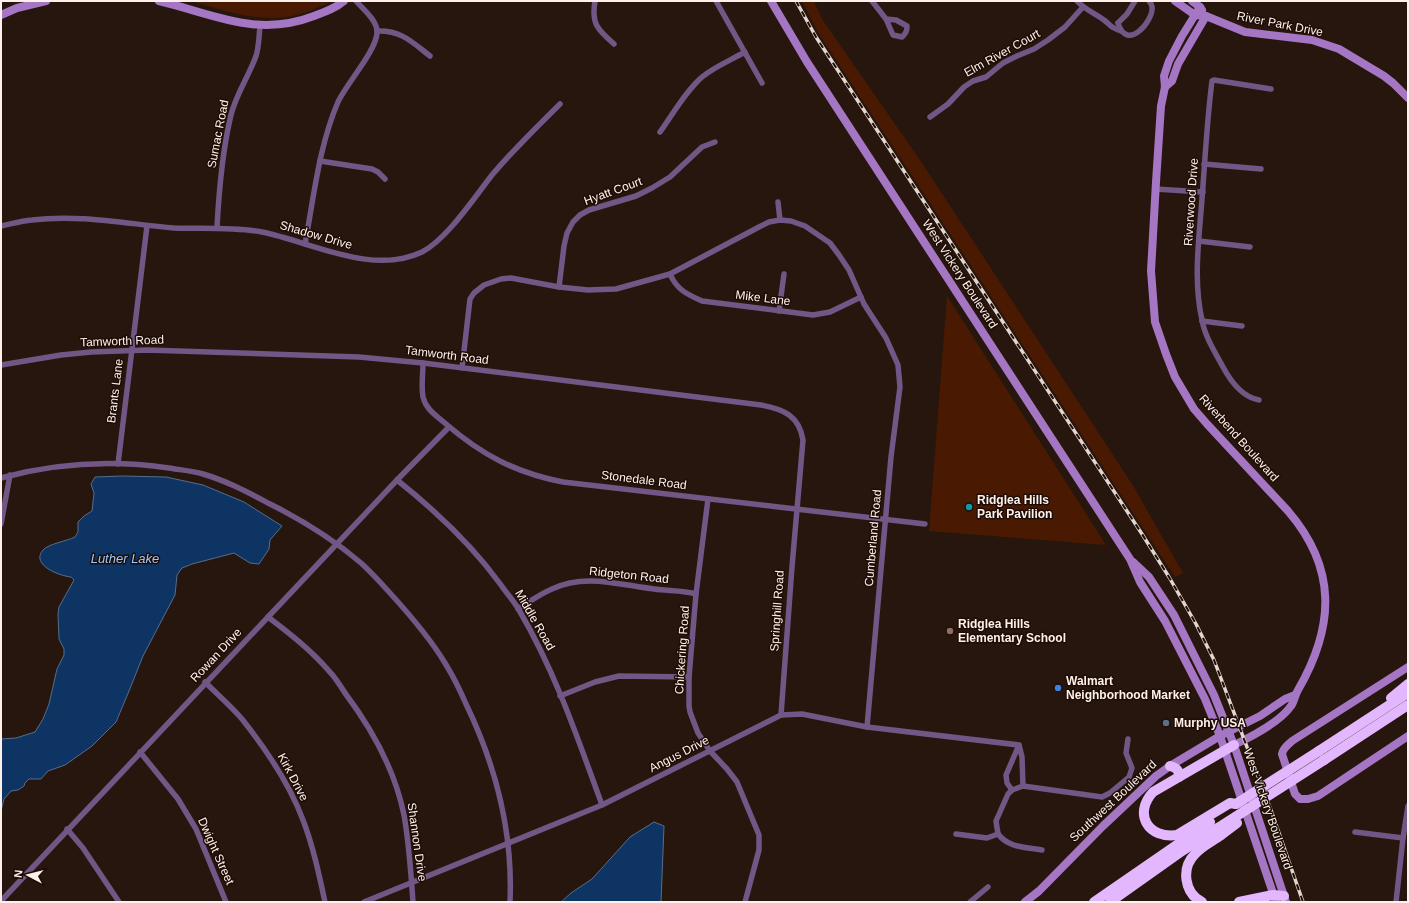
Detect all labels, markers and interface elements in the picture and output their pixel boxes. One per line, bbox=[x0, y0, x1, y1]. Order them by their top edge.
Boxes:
street label: River Park Drive bbox=[1236, 9, 1325, 39]
street label: Elm River Court bbox=[962, 26, 1043, 80]
street label: Sumac Road bbox=[205, 99, 231, 169]
street label: Riverwood Drive bbox=[1181, 157, 1201, 246]
street label: Hyatt Court bbox=[582, 174, 645, 208]
street label: West Vickery Boulevard bbox=[920, 217, 1000, 331]
street label: Shadow Drive bbox=[278, 218, 354, 252]
street label: Mike Lane bbox=[735, 288, 792, 308]
street label: Tamworth Road bbox=[80, 333, 164, 349]
street label: Tamworth Road bbox=[404, 343, 490, 367]
street label: Brants Lane bbox=[104, 358, 126, 424]
street label: Riverbend Boulevard bbox=[1196, 392, 1282, 484]
street label: Stonedale Road bbox=[600, 468, 688, 492]
street label: Cumberland Road bbox=[862, 489, 884, 587]
place label: Ridglea Hills Park Pavilion bbox=[977, 493, 1052, 521]
marker: Ridglea Hills Park Pavilion bbox=[964, 502, 974, 512]
water label: Luther Lake bbox=[91, 551, 159, 566]
street label: Ridgeton Road bbox=[588, 564, 670, 586]
street label: Springhill Road bbox=[767, 570, 787, 652]
street label: Middle Road bbox=[512, 587, 558, 653]
street label: Chickering Road bbox=[672, 605, 692, 695]
place label: Ridglea Hills Elementary School bbox=[958, 617, 1066, 645]
street label: Rowan Drive bbox=[187, 625, 245, 685]
marker: Ridglea Hills Elementary School bbox=[945, 626, 955, 636]
place label: Walmart Neighborhood Market bbox=[1066, 674, 1190, 702]
marker: Walmart Neighborhood Market bbox=[1053, 683, 1063, 693]
place label: Murphy USA bbox=[1174, 716, 1246, 730]
marker: Murphy USA bbox=[1161, 718, 1171, 728]
street label: Angus Drive bbox=[647, 733, 712, 775]
street label: West Vickery Boulevard bbox=[1241, 747, 1295, 871]
street label: Kirk Drive bbox=[275, 751, 312, 804]
street label: Southwest Boulevard bbox=[1067, 757, 1159, 845]
street label: Shannon Drive bbox=[405, 802, 430, 883]
street label: Dwight Street bbox=[195, 815, 237, 887]
north arrow bbox=[8, 855, 48, 895]
text: N bbox=[12, 869, 25, 878]

